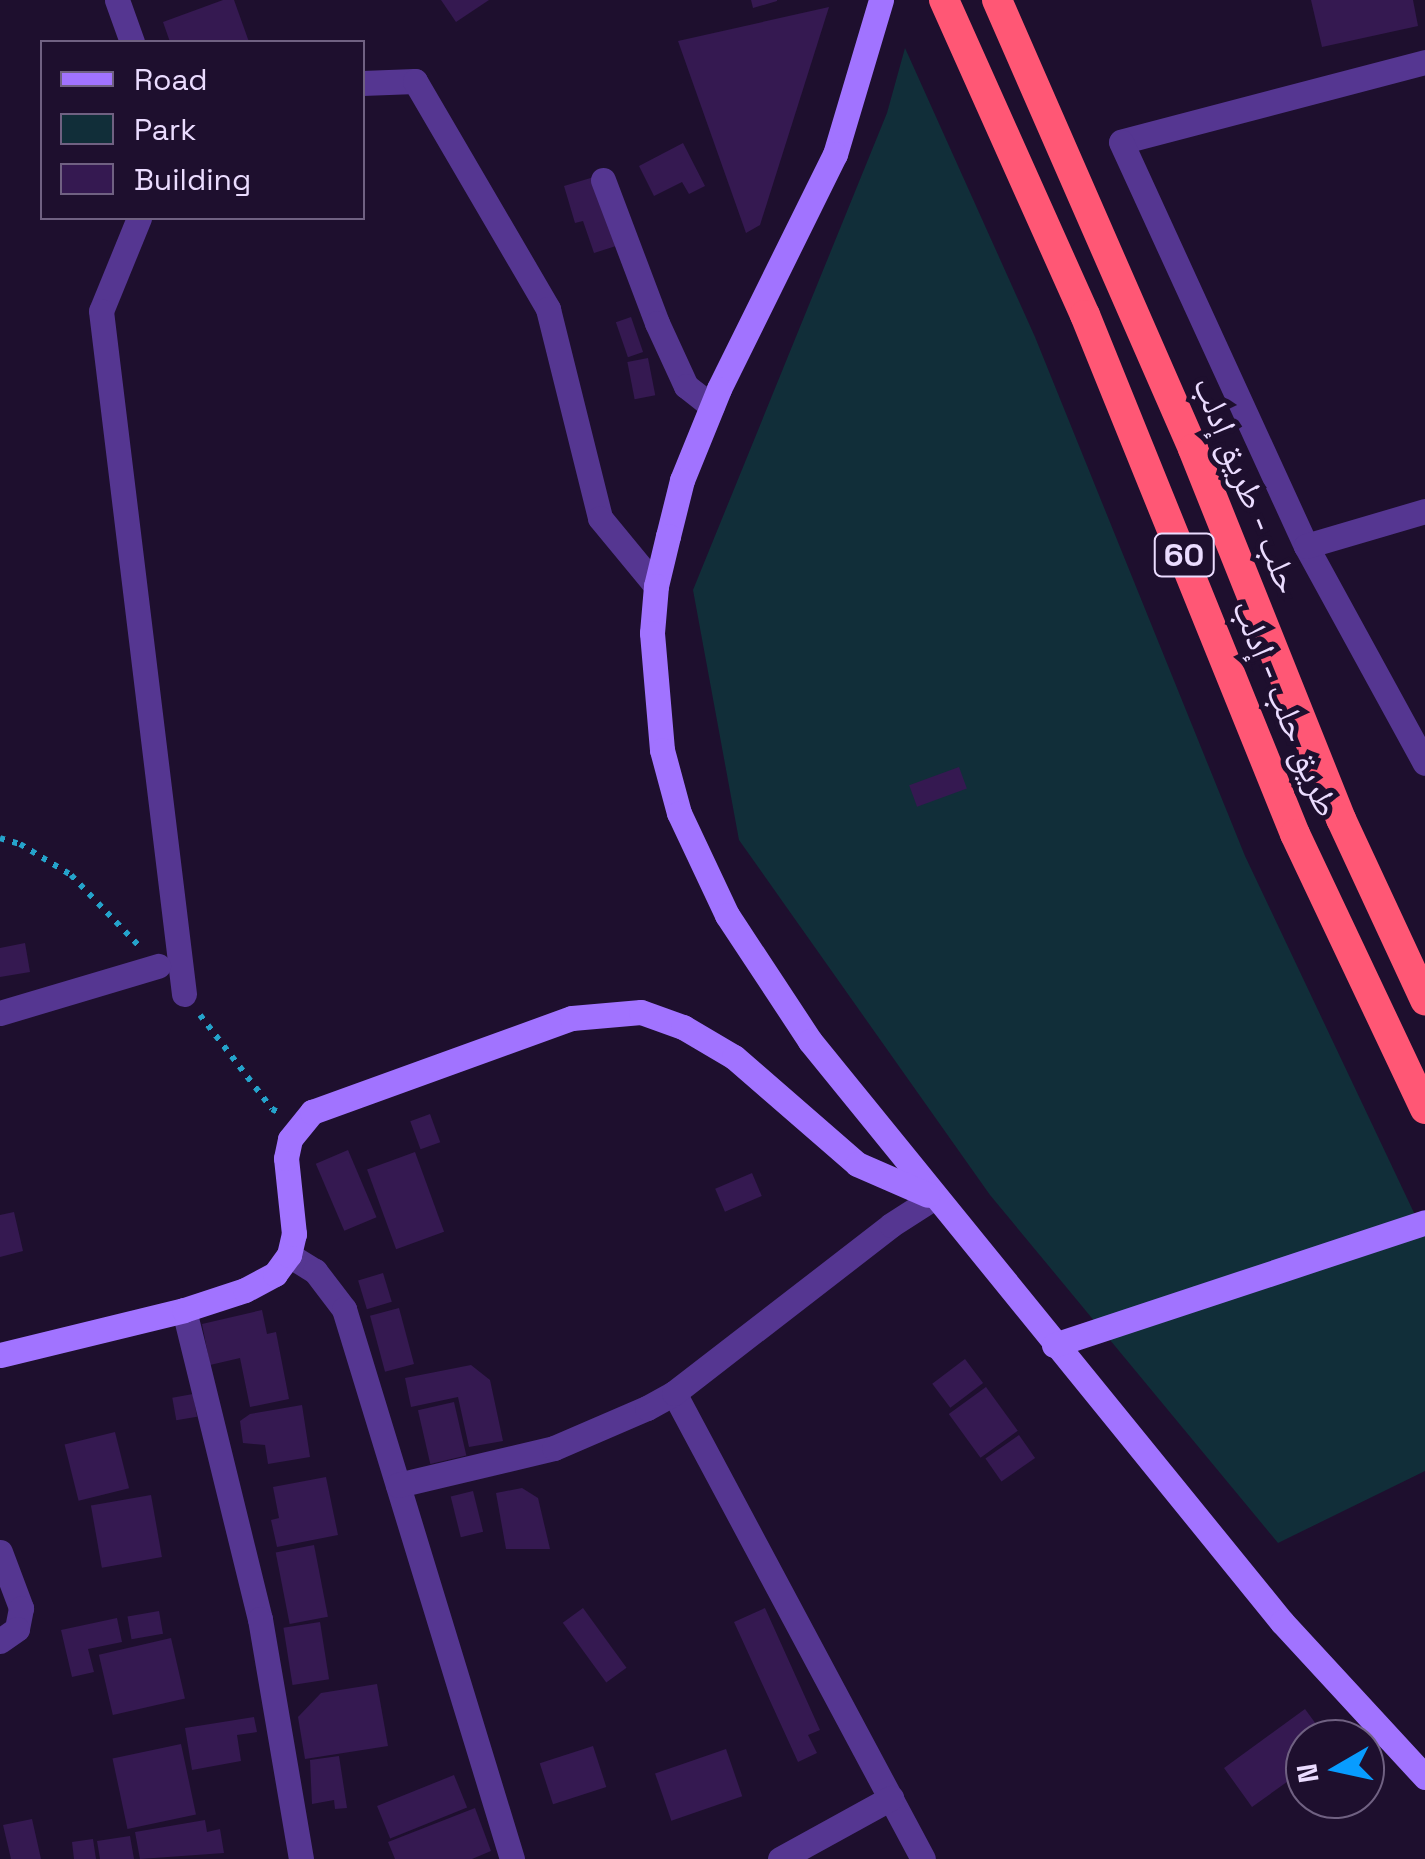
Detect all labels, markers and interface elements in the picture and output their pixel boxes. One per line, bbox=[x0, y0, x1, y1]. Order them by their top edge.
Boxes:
legend bbox=[40, 40, 365, 220]
text: Road bbox=[134, 60, 208, 99]
text: Park bbox=[134, 110, 196, 149]
text: Building bbox=[134, 160, 251, 199]
street label: حلب - طريق إدلب bbox=[1184, 369, 1310, 601]
road number: 60 bbox=[1152, 528, 1216, 582]
street label: طريق حلب - إدلب bbox=[1223, 592, 1349, 824]
north arrow bbox=[1285, 1719, 1385, 1819]
text: N bbox=[1288, 1761, 1327, 1785]

